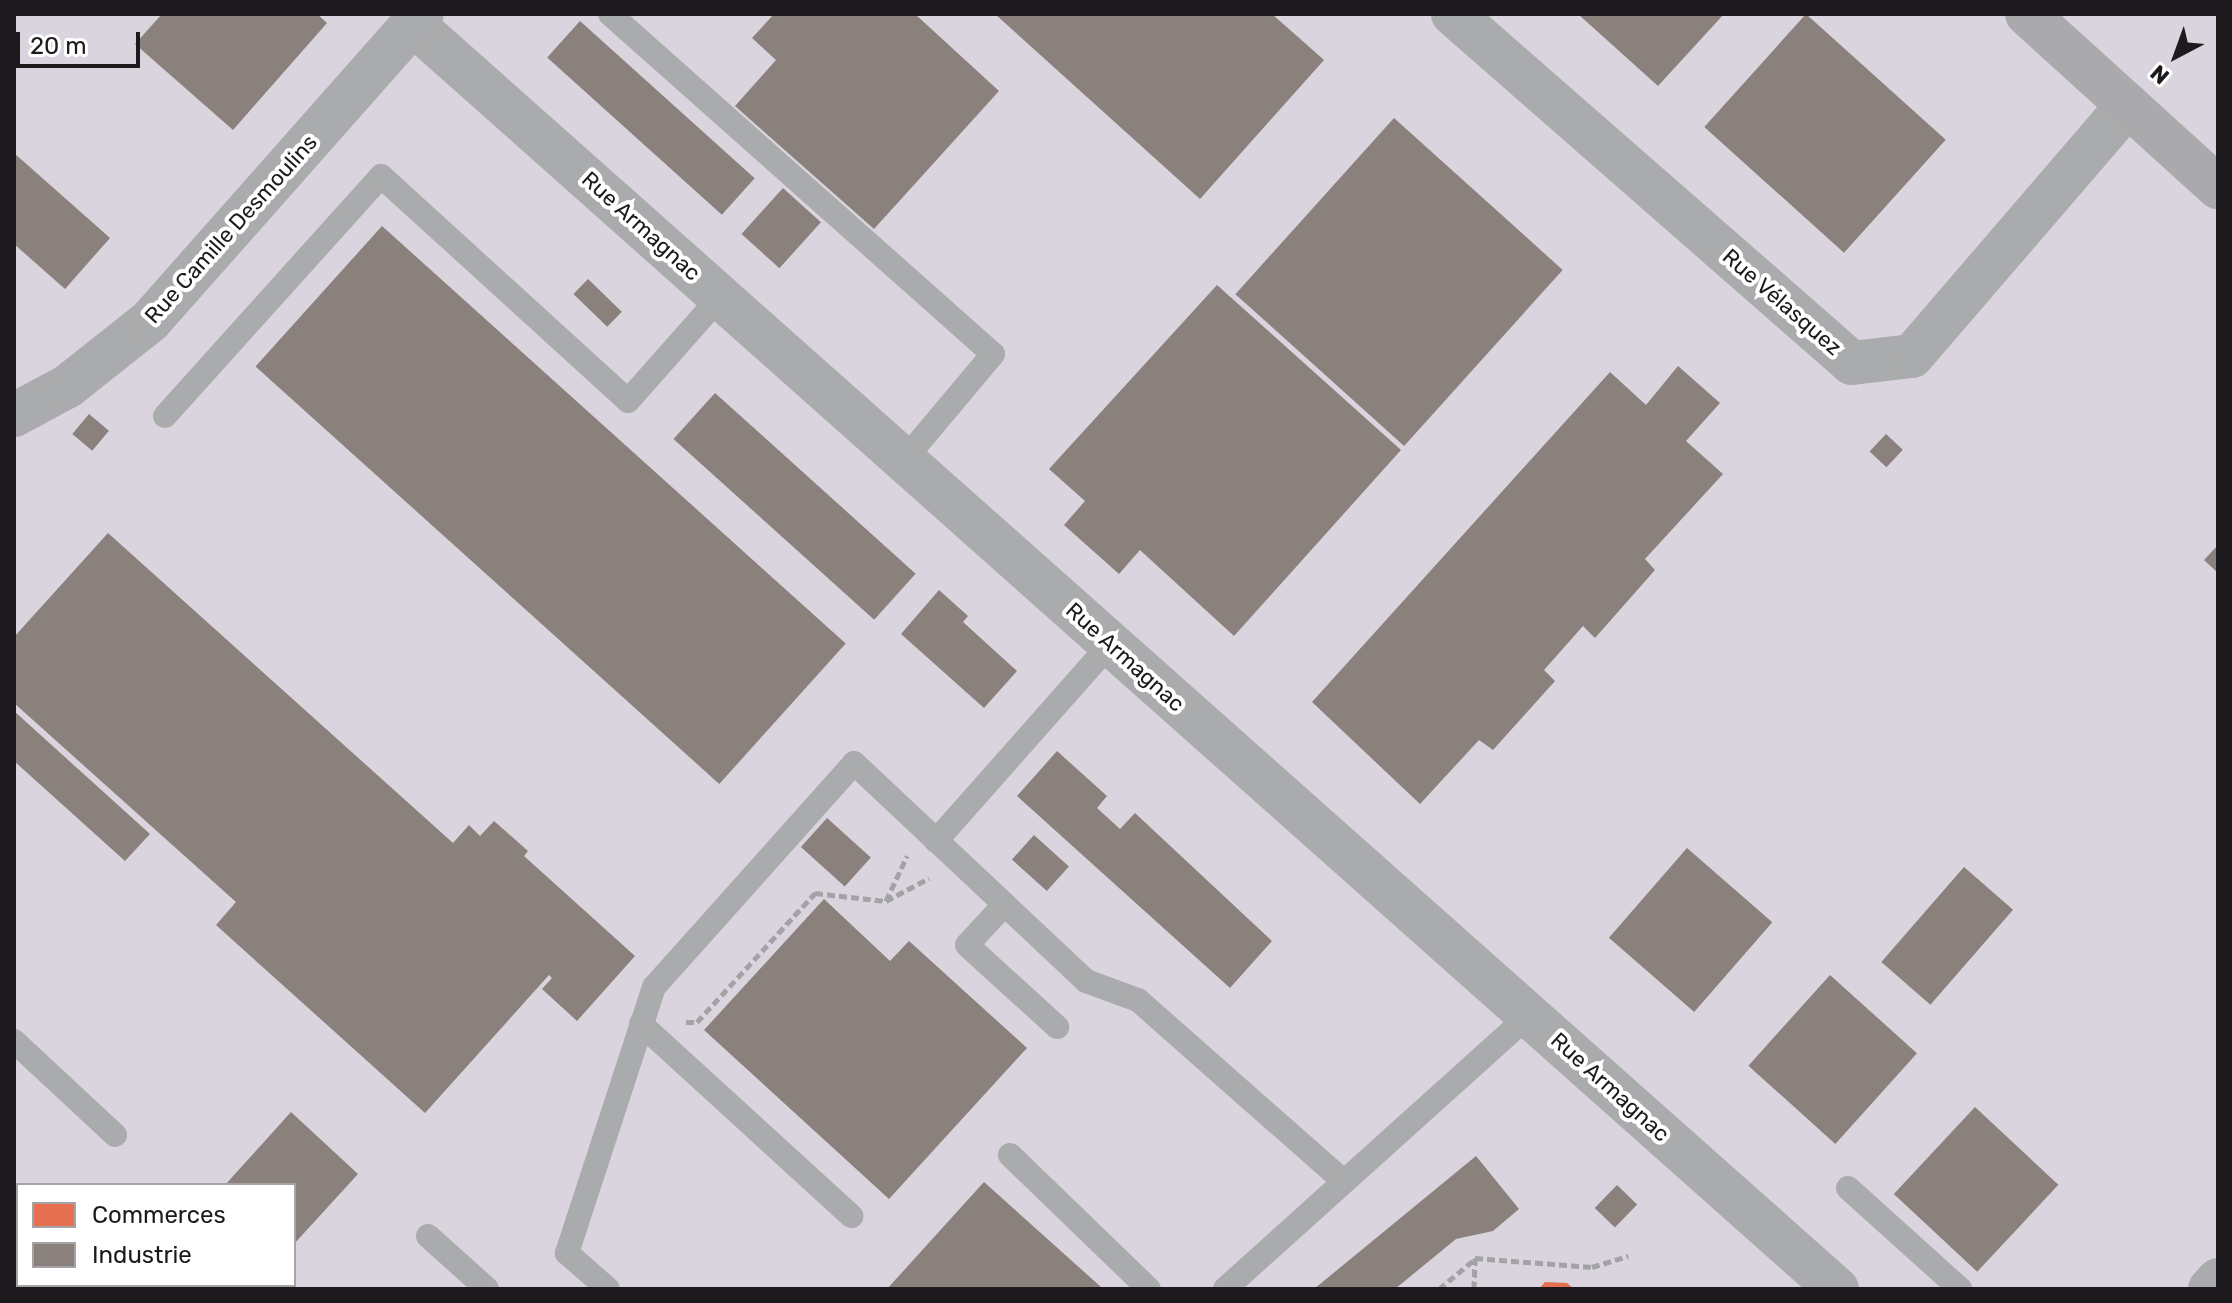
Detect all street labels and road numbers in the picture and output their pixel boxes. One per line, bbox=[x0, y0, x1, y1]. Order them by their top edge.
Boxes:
street label: Rue Camille Desmoulins bbox=[139, 129, 323, 329]
street label: Rue Armagnac bbox=[576, 166, 706, 286]
street label: Rue Vélasquez bbox=[1717, 243, 1847, 361]
street label: Rue Armagnac bbox=[1060, 597, 1190, 717]
street label: Rue Armagnac bbox=[1545, 1027, 1675, 1147]

